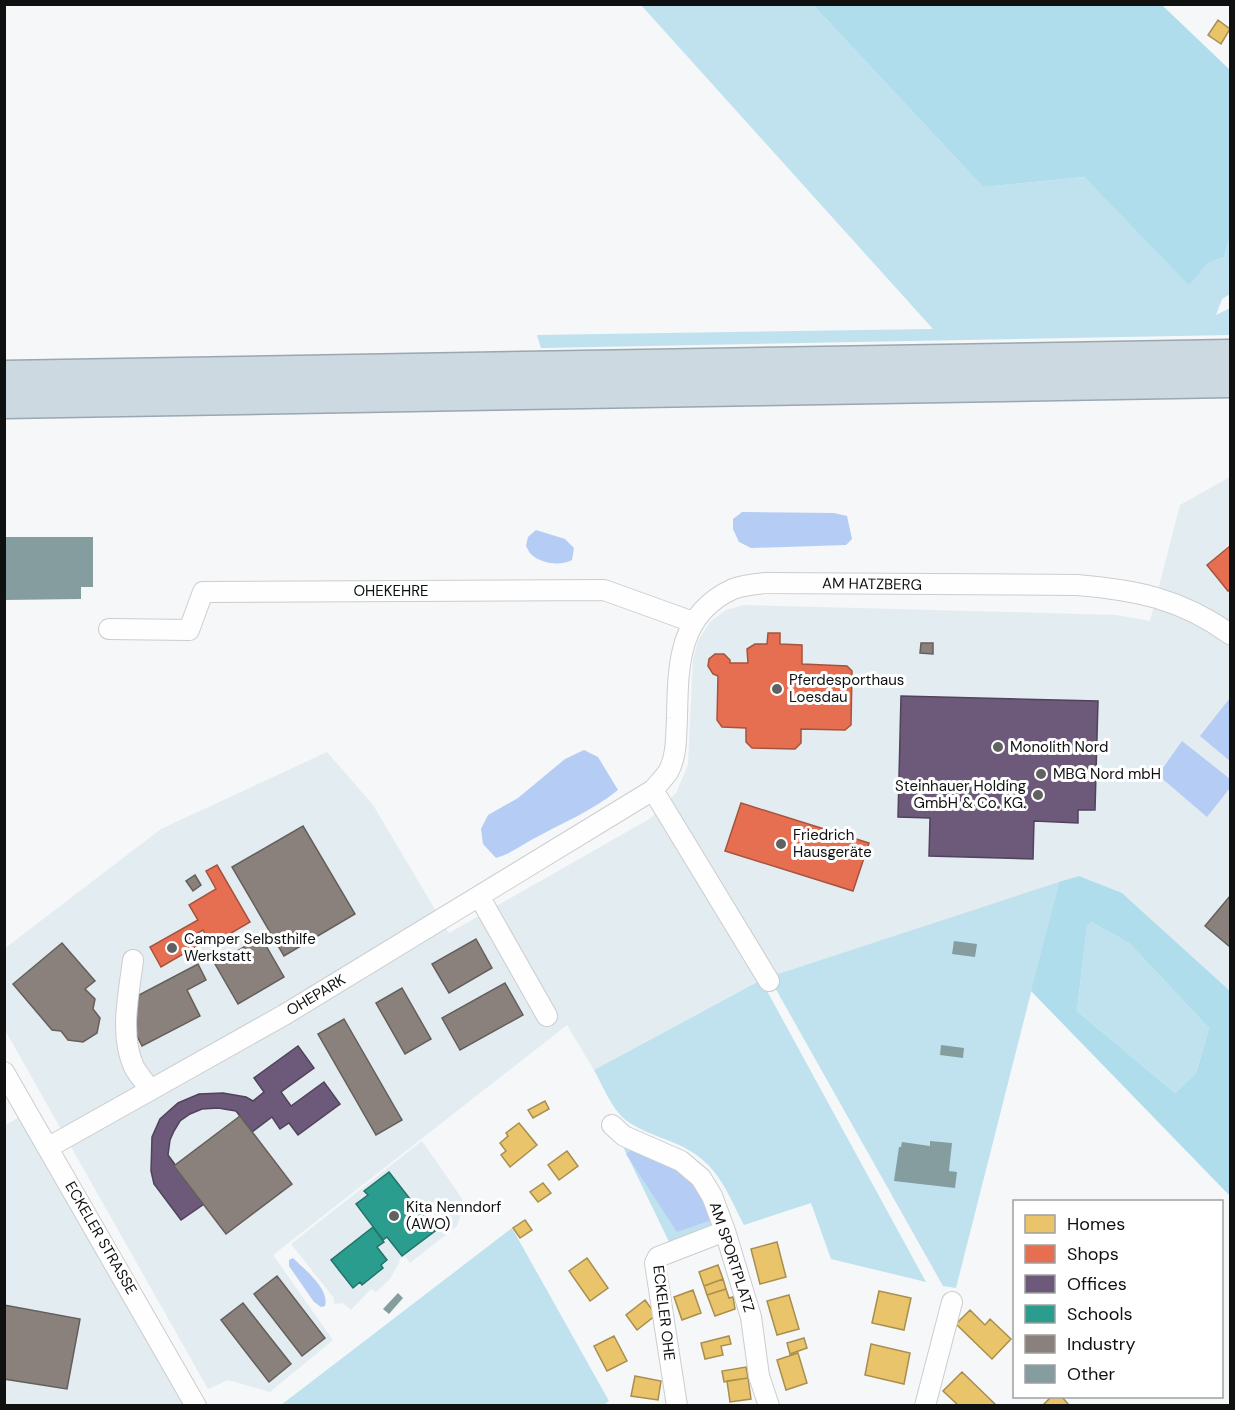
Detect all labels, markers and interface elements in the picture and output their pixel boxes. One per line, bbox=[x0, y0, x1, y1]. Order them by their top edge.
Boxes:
street label: AM HATZBERG bbox=[822, 573, 922, 595]
street label: OHEKEHRE bbox=[353, 581, 429, 601]
place label: Pferdesporthaus Loesdau bbox=[789, 670, 904, 707]
marker: Pferdesporthaus Loesdau bbox=[770, 682, 784, 696]
place label: Monolith Nord bbox=[1010, 737, 1108, 757]
marker: Monolith Nord bbox=[991, 740, 1005, 754]
place label: MBG Nord mbH bbox=[1053, 764, 1161, 784]
marker: MBG Nord mbH bbox=[1034, 767, 1048, 781]
place label: Steinhauer Holding GmbH & Co. KG. bbox=[895, 776, 1026, 813]
marker: Steinhauer Holding GmbH & Co. KG. bbox=[1031, 788, 1045, 802]
place label: Friedrich Hausgeräte bbox=[793, 825, 872, 862]
marker: Friedrich Hausgeräte bbox=[774, 837, 788, 851]
place label: Camper Selbsthilfe Werkstatt bbox=[184, 929, 316, 966]
marker: Camper Selbsthilfe Werkstatt bbox=[165, 941, 179, 955]
street label: OHEPARK bbox=[283, 969, 349, 1020]
street label: ECKELER STRASSE bbox=[60, 1178, 142, 1298]
place label: Kita Nenndorf (AWO) bbox=[406, 1197, 501, 1234]
street label: AM SPORTPLATZ bbox=[705, 1199, 759, 1315]
legend bbox=[1013, 1200, 1223, 1398]
marker: Kita Nenndorf (AWO) bbox=[387, 1209, 401, 1223]
text: Homes bbox=[1067, 1212, 1125, 1236]
text: Shops bbox=[1067, 1242, 1119, 1266]
street label: ECKELER OHE bbox=[648, 1264, 680, 1362]
text: Offices bbox=[1067, 1272, 1127, 1296]
text: Schools bbox=[1067, 1302, 1132, 1326]
text: Industry bbox=[1067, 1332, 1136, 1356]
text: Other bbox=[1067, 1362, 1116, 1386]

